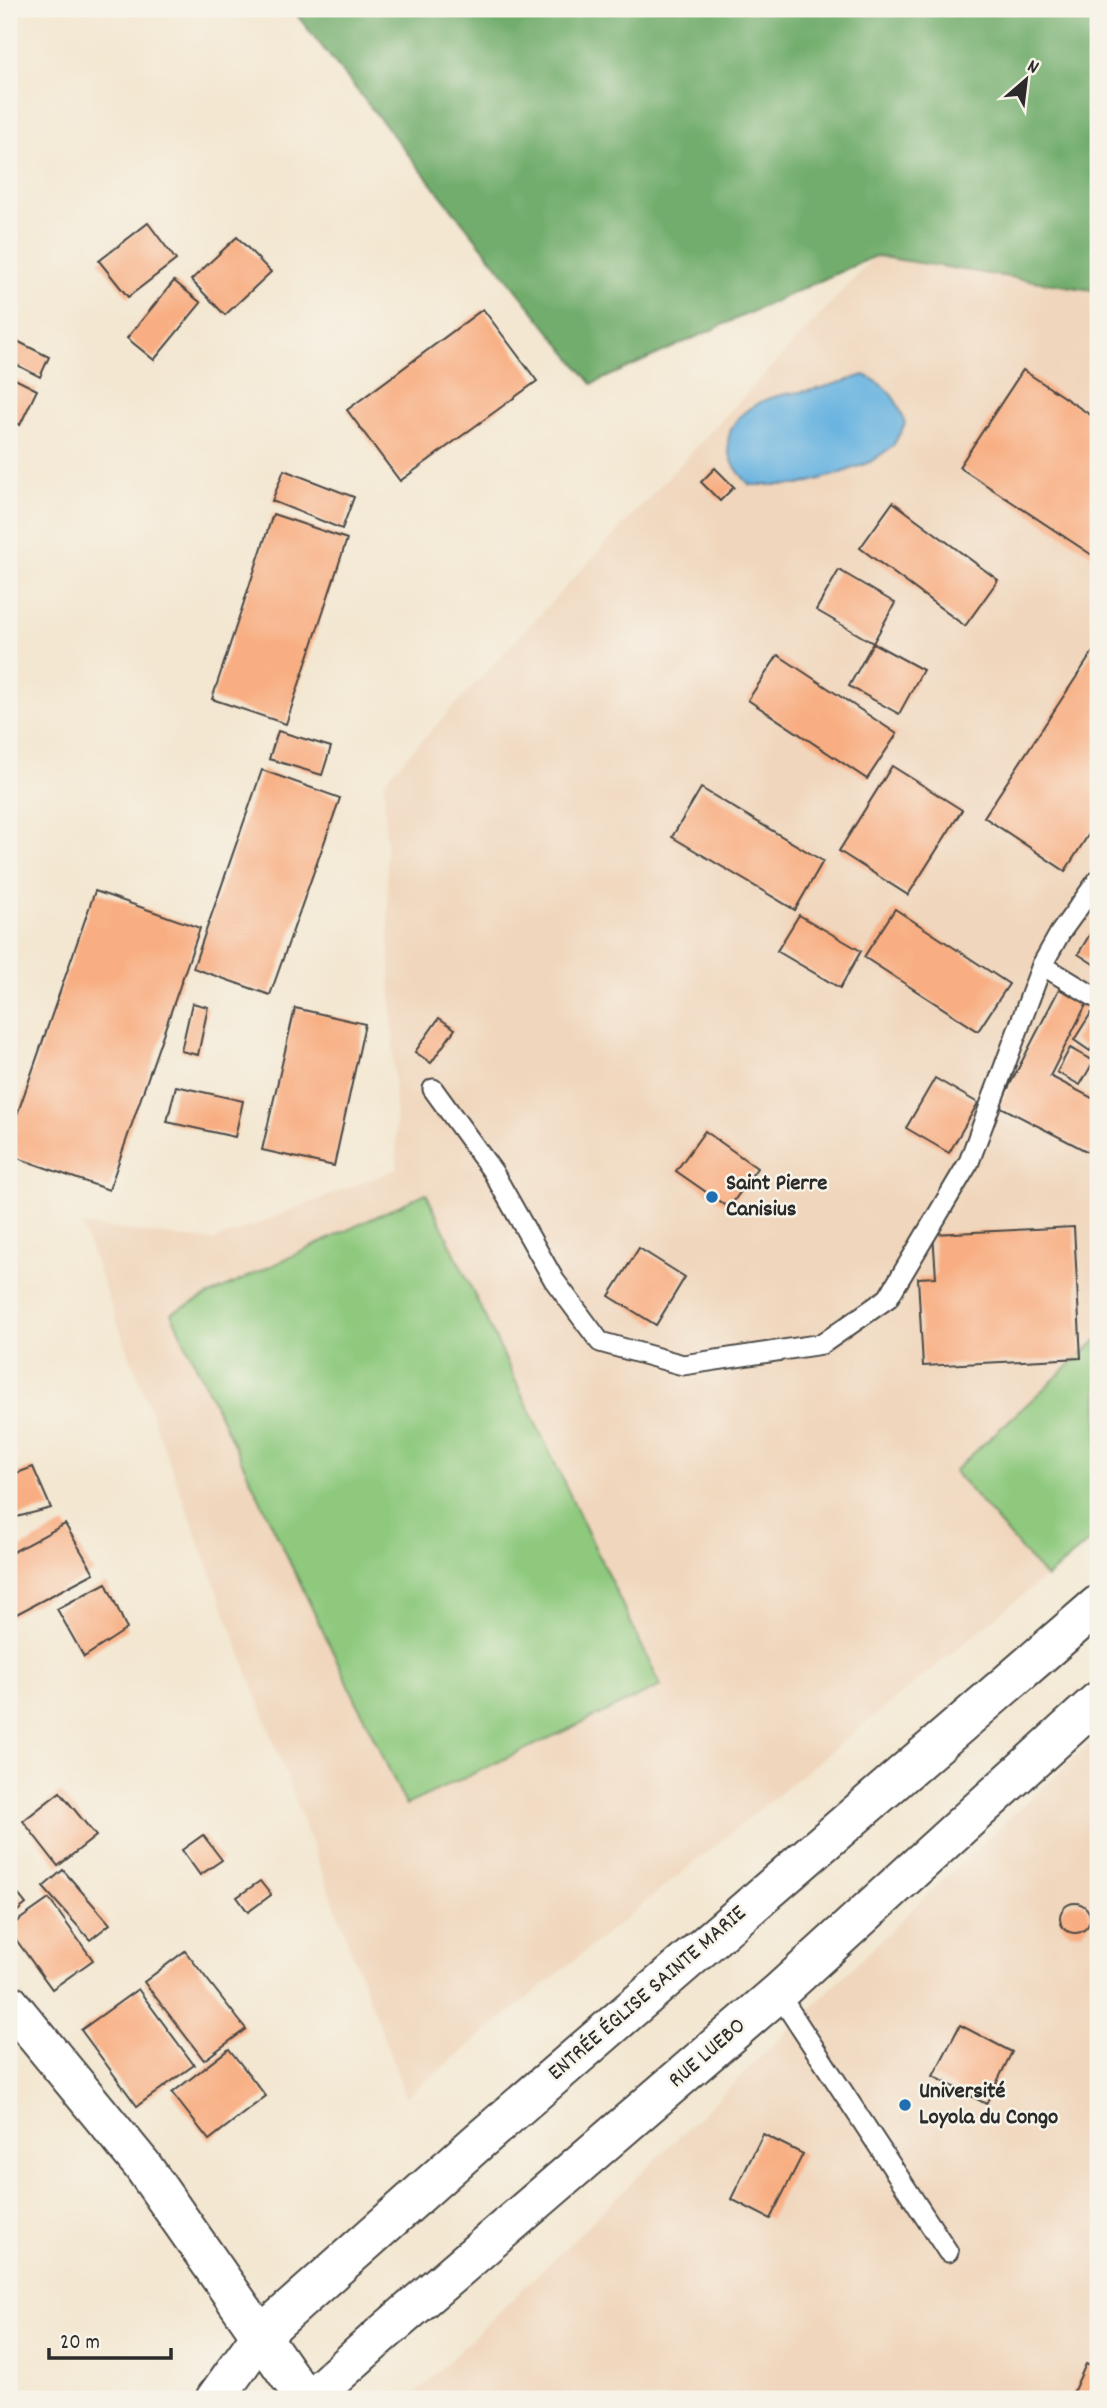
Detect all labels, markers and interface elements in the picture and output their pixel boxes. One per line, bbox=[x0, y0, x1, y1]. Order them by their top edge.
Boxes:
north arrow bbox=[992, 46, 1062, 116]
text: N bbox=[1022, 54, 1043, 82]
place label: Saint Pierre Canisius bbox=[726, 1168, 827, 1227]
marker: Saint Pierre Canisius bbox=[704, 1189, 720, 1205]
street label: ENTRÉE ÉGLISE SAINTE MARIE bbox=[541, 1898, 755, 2090]
street label: RUE LUEBO bbox=[662, 2011, 754, 2097]
place label: Université Loyola du Congo bbox=[919, 2076, 1058, 2135]
marker: Université Loyola du Congo bbox=[897, 2097, 913, 2113]
scale bar bbox=[49, 2317, 172, 2361]
text: 20 m bbox=[60, 2329, 100, 2359]

